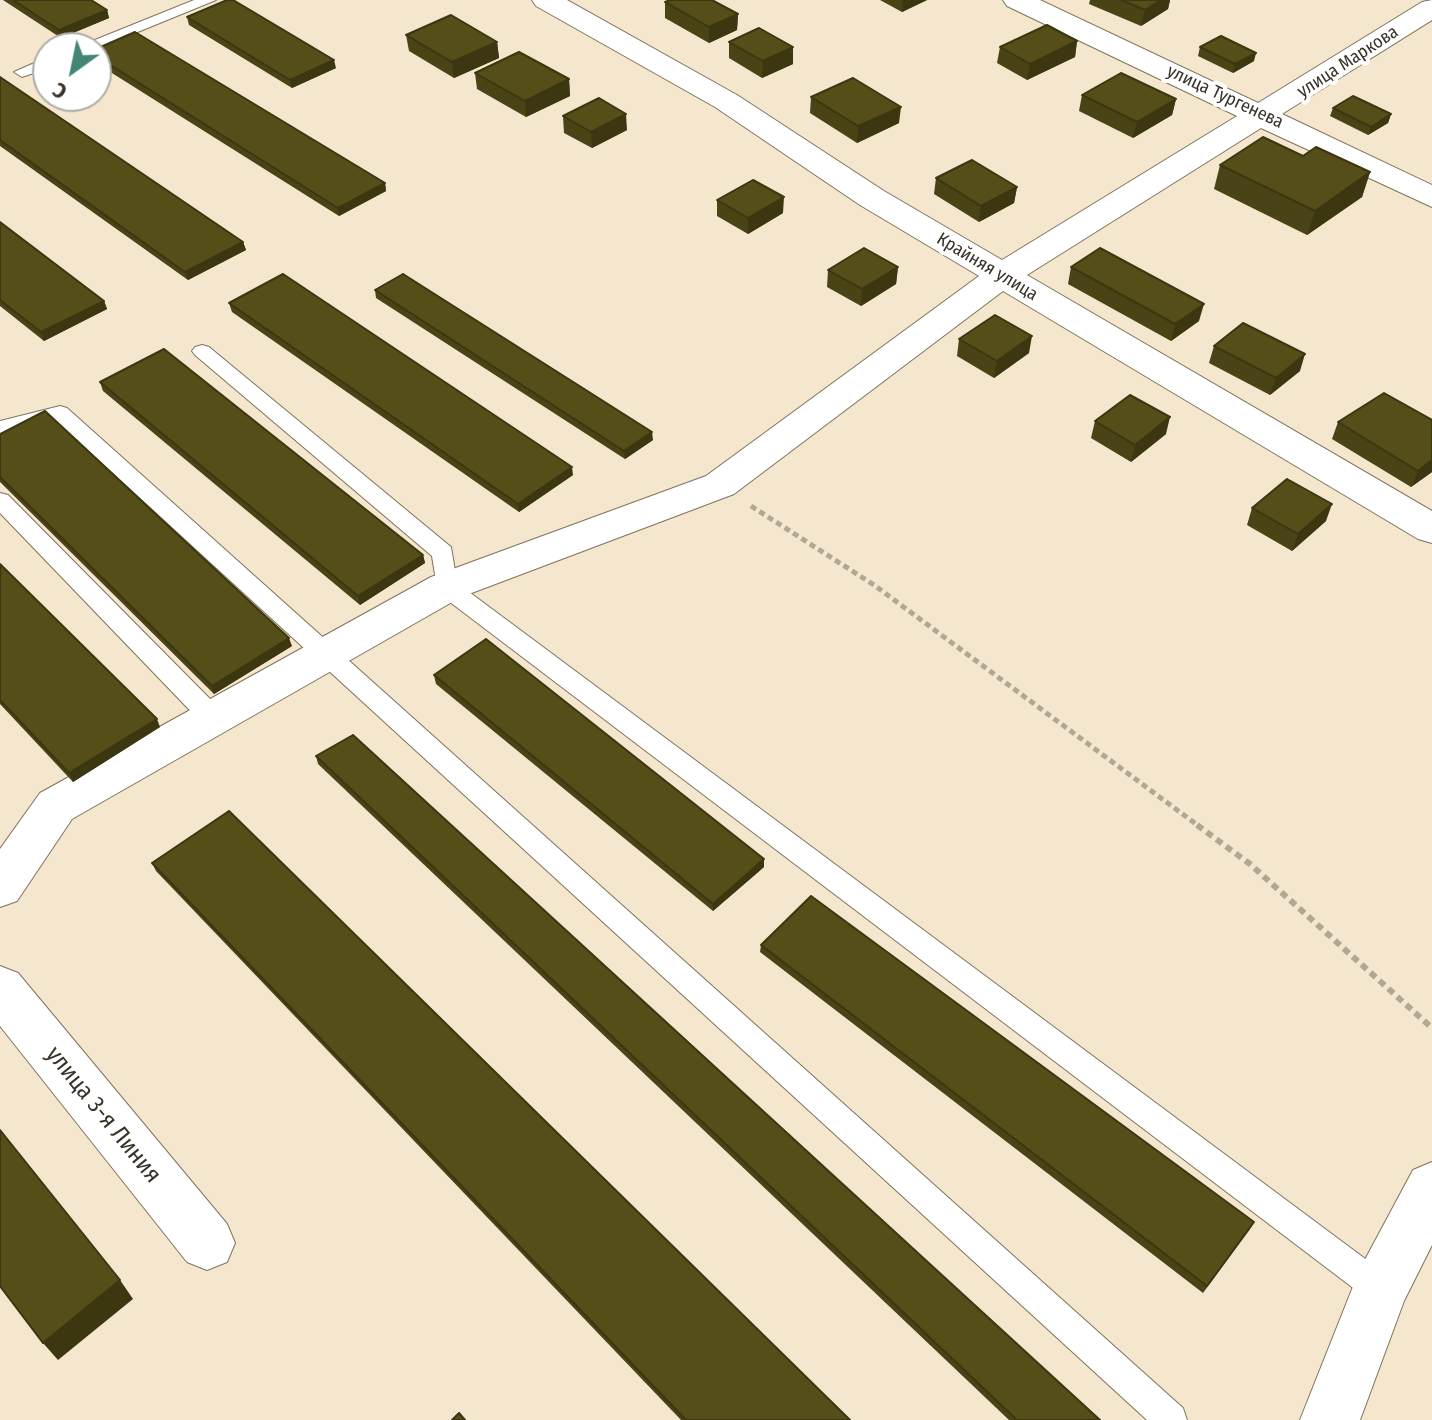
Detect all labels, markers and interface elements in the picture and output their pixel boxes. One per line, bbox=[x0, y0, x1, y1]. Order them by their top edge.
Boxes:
street label: улица Маркова bbox=[1293, 21, 1403, 103]
north arrow bbox=[32, 32, 112, 112]
street label: улица Тургенева bbox=[1163, 61, 1287, 133]
text: С bbox=[48, 76, 72, 105]
street label: Крайняя улица bbox=[932, 228, 1042, 306]
street label: улица 3-я Линия bbox=[39, 1041, 167, 1189]

